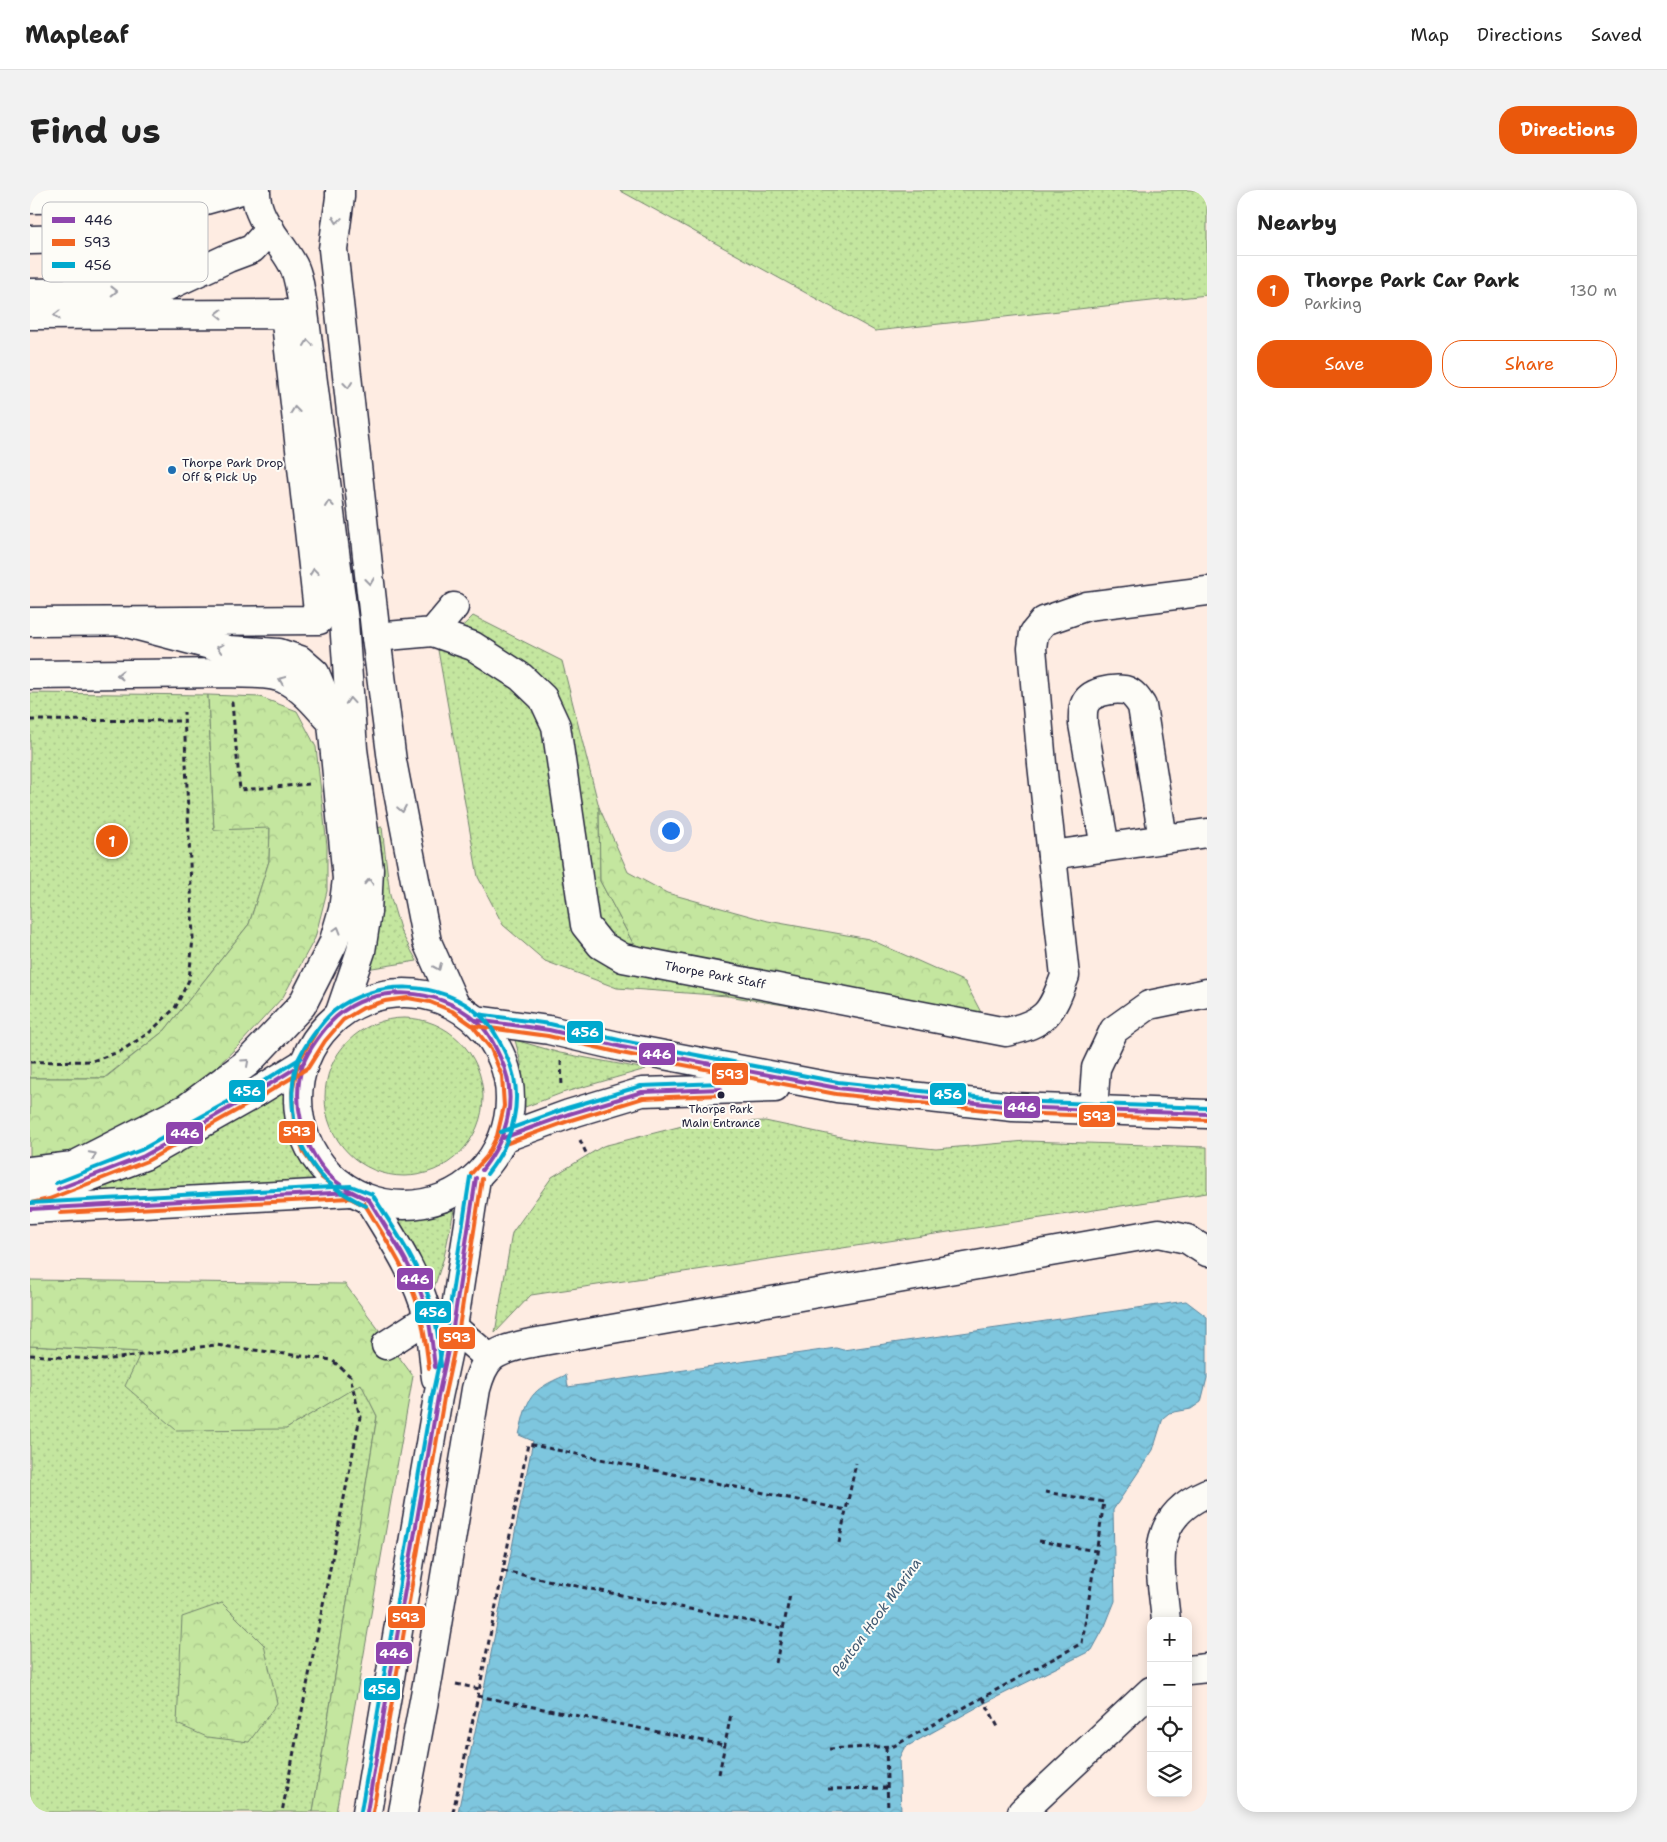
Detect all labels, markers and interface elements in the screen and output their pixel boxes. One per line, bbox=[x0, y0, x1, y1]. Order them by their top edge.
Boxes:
text: Mapleaf bbox=[25, 19, 129, 51]
text: Map bbox=[1411, 23, 1449, 47]
text: Directions bbox=[1477, 23, 1563, 47]
text: Saved bbox=[1591, 23, 1642, 47]
button: Directions bbox=[1499, 106, 1637, 154]
text: Find us bbox=[30, 107, 161, 154]
legend bbox=[42, 202, 208, 282]
text: Nearby bbox=[1257, 209, 1337, 237]
text: 446 bbox=[84, 211, 113, 229]
one-way arrow bbox=[333, 215, 343, 224]
text: 593 bbox=[84, 233, 111, 251]
text: 456 bbox=[84, 256, 112, 274]
text: Thorpe Park Car Park bbox=[1304, 268, 1520, 293]
text: 1 bbox=[1269, 280, 1277, 301]
text: 130 m bbox=[1570, 280, 1617, 301]
one-way arrow bbox=[110, 286, 118, 297]
text: Parking bbox=[1304, 293, 1362, 314]
one-way arrow bbox=[215, 309, 223, 319]
one-way arrow bbox=[53, 310, 60, 320]
one-way arrow bbox=[303, 339, 314, 347]
button: Save bbox=[1257, 340, 1432, 388]
button: Share bbox=[1442, 340, 1617, 388]
one-way arrow bbox=[342, 381, 353, 389]
one-way arrow bbox=[290, 406, 301, 414]
place label: Thorpe Park Drop Off & Pick Up bbox=[182, 455, 283, 485]
marker: Thorpe Park Drop Off & Pick Up bbox=[166, 464, 178, 476]
one-way arrow bbox=[324, 500, 335, 508]
one-way arrow bbox=[309, 567, 320, 575]
one-way arrow bbox=[364, 577, 375, 585]
one-way arrow bbox=[217, 643, 225, 653]
one-way arrow bbox=[116, 670, 124, 680]
one-way arrow bbox=[278, 676, 287, 686]
one-way arrow bbox=[345, 696, 356, 704]
one-way arrow bbox=[396, 805, 406, 813]
your location bbox=[658, 818, 684, 844]
pin: 1 bbox=[96, 822, 128, 860]
one-way arrow bbox=[363, 878, 374, 886]
one-way arrow bbox=[332, 927, 342, 935]
street label: Thorpe Park Staff bbox=[663, 957, 768, 993]
one-way arrow bbox=[432, 962, 443, 971]
line badge: 456 bbox=[566, 1020, 604, 1044]
text: 456 bbox=[571, 1023, 599, 1041]
line badge: 446 bbox=[638, 1042, 676, 1066]
text: 446 bbox=[642, 1045, 672, 1063]
one-way arrow bbox=[241, 1059, 250, 1068]
line badge: 593 bbox=[711, 1062, 749, 1086]
text: 593 bbox=[716, 1065, 744, 1083]
line badge: 456 bbox=[228, 1079, 266, 1103]
text: 456 bbox=[233, 1082, 261, 1100]
line badge: 456 bbox=[929, 1082, 967, 1106]
text: 456 bbox=[934, 1085, 962, 1103]
marker: Thorpe Park Main Entrance bbox=[716, 1090, 726, 1100]
line badge: 446 bbox=[1003, 1095, 1041, 1119]
text: 446 bbox=[1007, 1098, 1037, 1116]
place label: Thorpe Park Main Entrance bbox=[682, 1102, 760, 1131]
line badge: 593 bbox=[1078, 1104, 1116, 1128]
text: 593 bbox=[1083, 1107, 1111, 1125]
line badge: 593 bbox=[278, 1120, 316, 1144]
line badge: 446 bbox=[165, 1121, 204, 1145]
text: 593 bbox=[283, 1122, 311, 1140]
text: 446 bbox=[170, 1124, 200, 1142]
one-way arrow bbox=[88, 1151, 97, 1161]
line badge: 446 bbox=[396, 1267, 434, 1291]
text: 446 bbox=[400, 1270, 430, 1288]
line badge: 456 bbox=[414, 1300, 452, 1324]
text: 456 bbox=[419, 1303, 447, 1321]
line badge: 593 bbox=[438, 1326, 476, 1350]
text: 593 bbox=[443, 1328, 471, 1346]
water label: Penton Hook Marina bbox=[827, 1555, 925, 1679]
line badge: 593 bbox=[387, 1605, 426, 1629]
text: 593 bbox=[392, 1608, 420, 1626]
map controls bbox=[1147, 1617, 1192, 1797]
button: + bbox=[1147, 1617, 1192, 1662]
line badge: 446 bbox=[375, 1641, 413, 1665]
text: 446 bbox=[379, 1644, 409, 1662]
button: − bbox=[1147, 1662, 1192, 1707]
line badge: 456 bbox=[363, 1677, 401, 1701]
text: 456 bbox=[368, 1680, 396, 1698]
button: locate bbox=[1147, 1707, 1192, 1752]
button: layers bbox=[1147, 1752, 1192, 1797]

